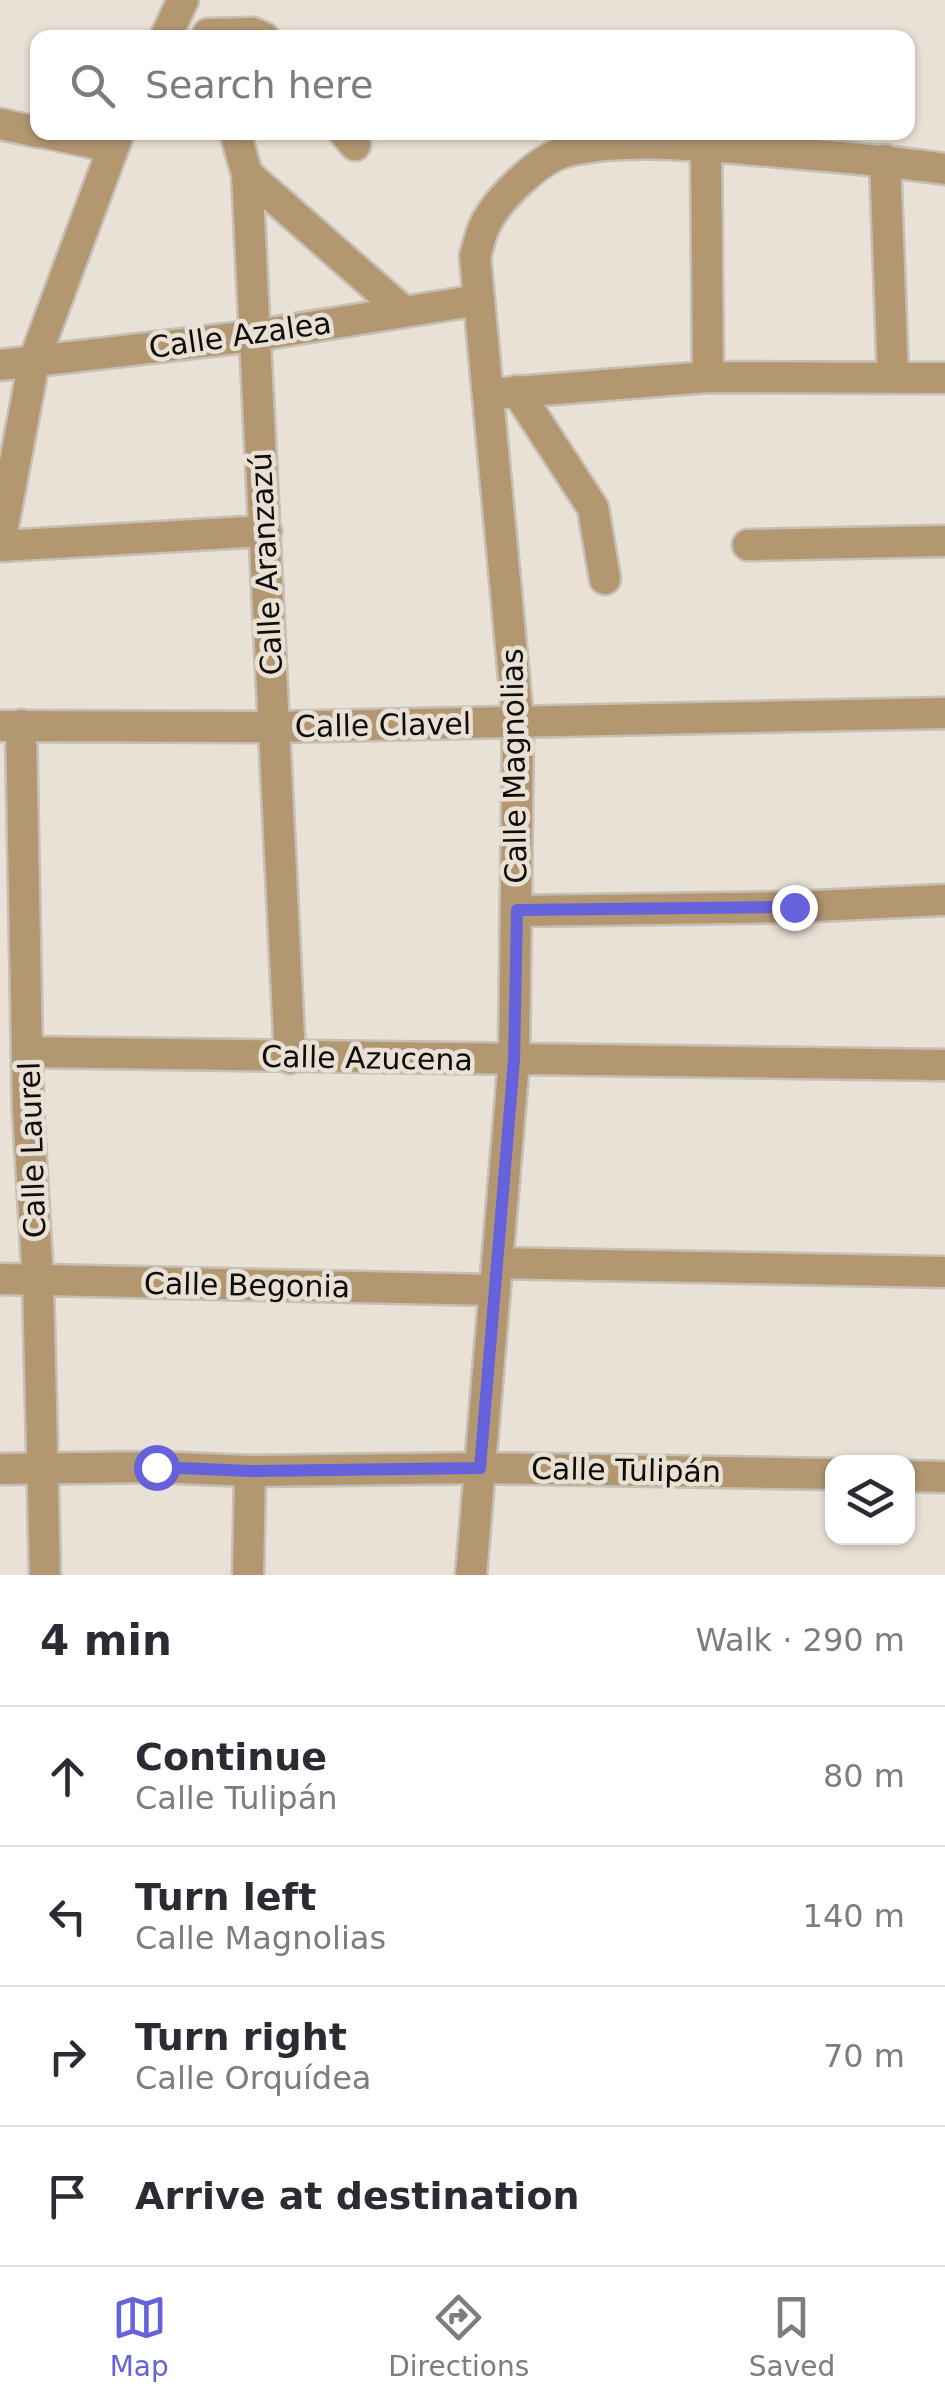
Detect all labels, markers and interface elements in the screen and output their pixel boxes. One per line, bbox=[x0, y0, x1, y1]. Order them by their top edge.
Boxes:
search box bbox=[30, 30, 915, 140]
icon: search bbox=[65, 58, 120, 113]
text: Search here bbox=[145, 63, 373, 107]
street label: Calle Azalea bbox=[147, 305, 333, 365]
street label: Calle Aranzazú bbox=[243, 452, 289, 676]
street label: Calle Magnolias bbox=[494, 648, 534, 884]
street label: Calle Clavel bbox=[295, 706, 471, 744]
route end bbox=[772, 885, 818, 931]
street label: Calle Azucena bbox=[261, 1039, 473, 1077]
street label: Calle Laurel bbox=[11, 1061, 53, 1239]
street label: Calle Begonia bbox=[144, 1266, 350, 1304]
route start bbox=[134, 1445, 180, 1491]
street label: Calle Tulipán bbox=[531, 1451, 721, 1489]
map controls bbox=[825, 1455, 915, 1545]
button: layers bbox=[825, 1455, 915, 1545]
text: 4 min bbox=[40, 1616, 172, 1665]
text: Walk · 290 m bbox=[695, 1621, 905, 1659]
text: Continue bbox=[135, 1735, 327, 1779]
icon: ahead bbox=[40, 1749, 95, 1804]
text: 80 m bbox=[823, 1757, 905, 1795]
text: Calle Tulipán bbox=[135, 1779, 338, 1817]
text: Turn left bbox=[135, 1875, 316, 1919]
icon: left bbox=[40, 1889, 95, 1944]
text: 140 m bbox=[803, 1897, 905, 1935]
text: Calle Magnolias bbox=[135, 1919, 386, 1957]
text: Turn right bbox=[135, 2015, 347, 2059]
icon: right bbox=[40, 2029, 95, 2084]
text: 70 m bbox=[823, 2037, 905, 2075]
text: Calle Orquídea bbox=[135, 2059, 371, 2097]
icon: arrive bbox=[40, 2169, 95, 2224]
text: Arrive at destination bbox=[135, 2174, 580, 2218]
tab: Map bbox=[110, 2290, 169, 2383]
tab: Directions bbox=[388, 2290, 529, 2383]
tab: Saved bbox=[749, 2290, 835, 2383]

